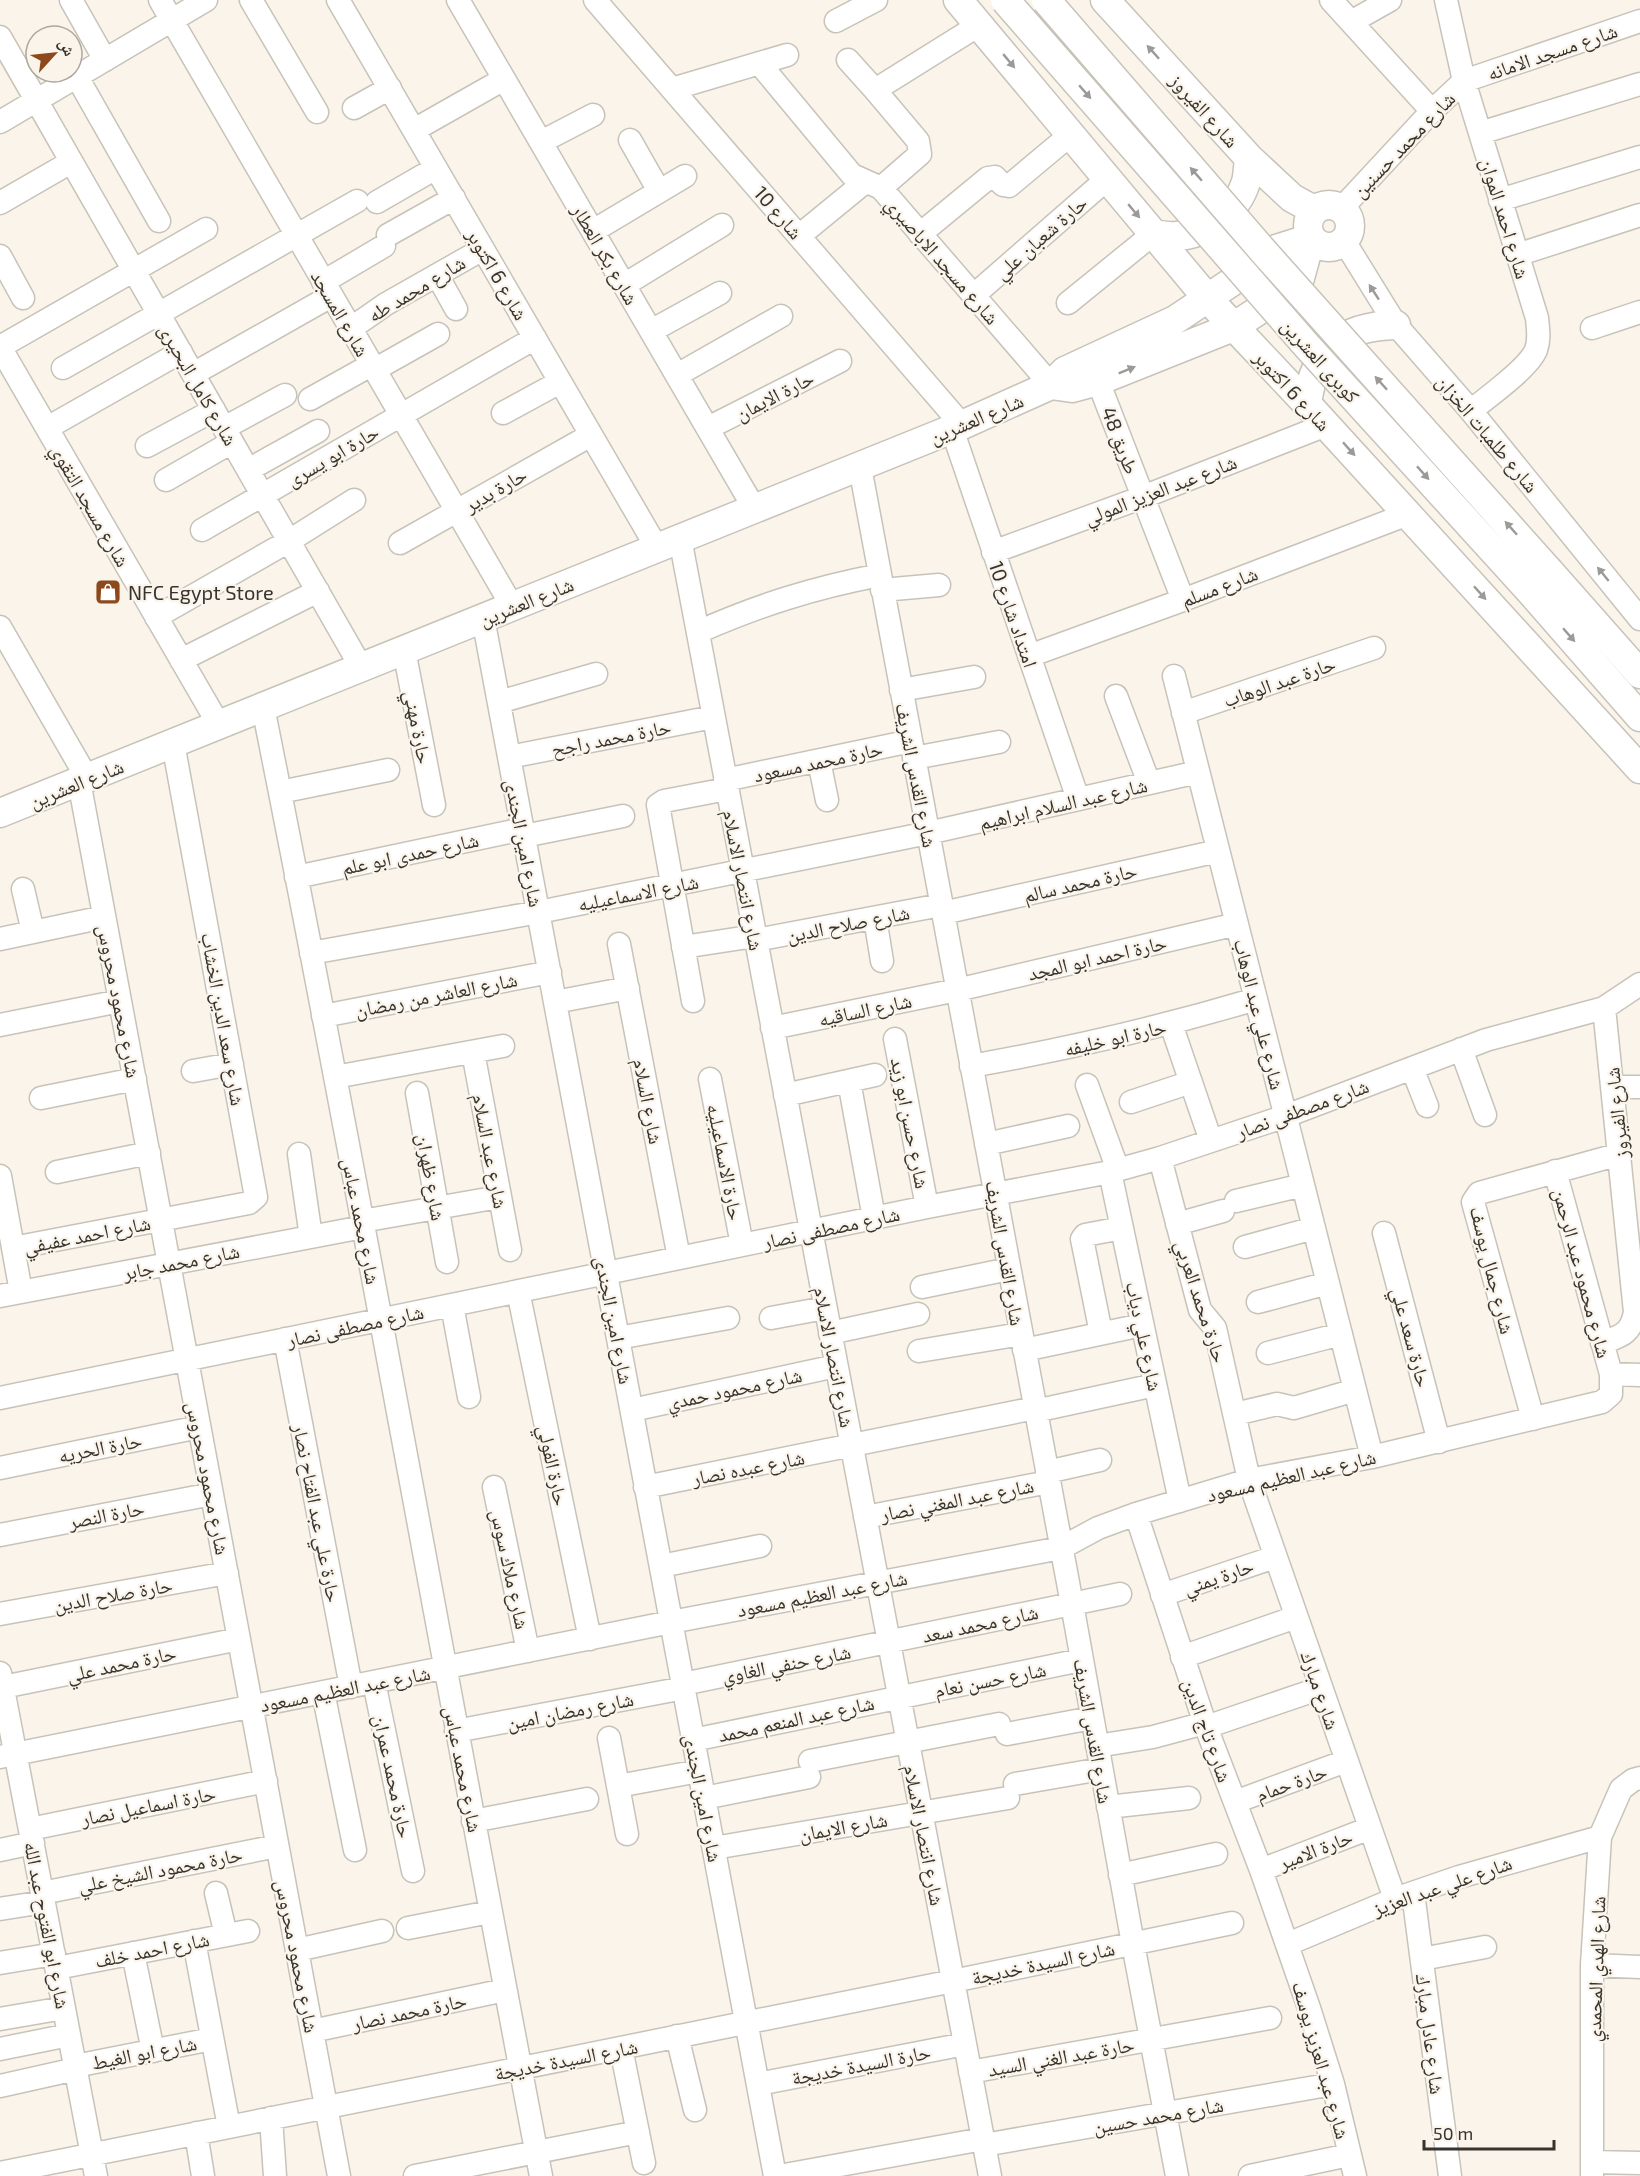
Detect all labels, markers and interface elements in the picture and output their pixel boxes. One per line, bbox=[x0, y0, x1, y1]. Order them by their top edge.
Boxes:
street label: شارع مسجد الامانه bbox=[1484, 18, 1621, 86]
north arrow bbox=[24, 24, 84, 84]
text: ش bbox=[55, 35, 80, 59]
one-way arrow bbox=[1147, 45, 1160, 60]
one-way arrow bbox=[1002, 53, 1015, 69]
street label: شارع الفيروز bbox=[1163, 67, 1245, 153]
one-way arrow bbox=[1078, 84, 1092, 99]
street label: شارع محمد حسنين bbox=[1346, 86, 1461, 203]
street label: شارع احمد الموان bbox=[1474, 155, 1536, 282]
one-way arrow bbox=[1190, 166, 1203, 182]
street label: شارع 10 bbox=[748, 181, 809, 245]
street label: حارة شعبان علي bbox=[989, 190, 1095, 288]
street label: شارع مسجد الاباصيري bbox=[877, 191, 1005, 332]
street label: شارع بكر العطار bbox=[565, 198, 644, 310]
one-way arrow bbox=[1127, 203, 1140, 219]
street label: شارع 6 اكتوبر bbox=[460, 223, 534, 325]
street label: شارع محمد طه bbox=[363, 250, 470, 328]
street label: شارع المسجد bbox=[305, 266, 375, 361]
one-way arrow bbox=[1369, 284, 1380, 300]
street label: كوبرى العشرين bbox=[1276, 313, 1365, 408]
street label: شارع كامل البحيرى bbox=[153, 319, 244, 450]
street label: شارع 6 اكتوبر bbox=[1247, 344, 1336, 437]
street label: حارة الايمان bbox=[731, 365, 818, 426]
one-way arrow bbox=[1118, 365, 1136, 374]
street label: شارع طلمبات الخزان bbox=[1430, 369, 1544, 498]
one-way arrow bbox=[1375, 376, 1388, 391]
street label: شارع العشرين bbox=[925, 387, 1027, 450]
street label: طريق 48 bbox=[1096, 403, 1145, 477]
street label: حارة ابو يسرى bbox=[282, 419, 383, 492]
street label: شارع مسجد التقوي bbox=[42, 439, 136, 573]
one-way arrow bbox=[1342, 441, 1355, 456]
street label: شارع عبد العزيز المولي bbox=[1080, 449, 1242, 534]
street label: حارة بدير bbox=[459, 461, 531, 517]
one-way arrow bbox=[1416, 466, 1430, 481]
one-way arrow bbox=[1505, 521, 1518, 536]
street label: امتداد شارع 10 bbox=[983, 558, 1043, 671]
street label: شارع مسلم bbox=[1177, 560, 1262, 614]
one-way arrow bbox=[1598, 566, 1610, 581]
street label: شارع العشرين bbox=[475, 571, 577, 633]
shop icon: NFC Egypt Store bbox=[93, 577, 123, 607]
place label: NFC Egypt Store bbox=[128, 580, 274, 604]
one-way arrow bbox=[1473, 586, 1487, 601]
one-way arrow bbox=[1562, 627, 1575, 642]
street label: حارة عبد الوهاب bbox=[1220, 651, 1339, 712]
street label: حارة مهني bbox=[395, 688, 438, 767]
street label: شارع القدس الشريف bbox=[889, 701, 943, 850]
street label: حارة محمد راجح bbox=[549, 714, 673, 762]
street label: حارة محمد مسعود bbox=[751, 736, 885, 786]
street label: شارع العشرين bbox=[25, 753, 127, 815]
street label: شارع عبد السلام ابراهيم bbox=[976, 772, 1150, 837]
street label: شارع امين الجندى bbox=[499, 777, 549, 909]
street label: شارع انتصار الاسلام bbox=[716, 808, 769, 953]
street label: شارع حمدى ابو علم bbox=[339, 827, 481, 882]
street label: حارة محمد سالم bbox=[1021, 857, 1140, 910]
street label: شارع الاسماعيليه bbox=[576, 869, 701, 917]
street label: شارع صلاح الدين bbox=[785, 899, 912, 949]
street label: شارع محمود محروس bbox=[91, 922, 147, 1080]
street label: حارة احمد ابو المجد bbox=[1025, 929, 1169, 985]
street label: شارع سعد الدين الخشاب bbox=[195, 931, 251, 1108]
street label: شارع علي عبد الوهاب bbox=[1225, 936, 1290, 1093]
street label: شارع العاشر من رمضان bbox=[353, 966, 520, 1023]
street label: شارع الساقيه bbox=[816, 987, 914, 1033]
street label: حارة ابو خليفه bbox=[1062, 1014, 1169, 1061]
street label: شارع السلام bbox=[626, 1056, 669, 1146]
street label: شارع حسن ابو زيد bbox=[885, 1056, 935, 1191]
street label: شارع الفيروز bbox=[1599, 1066, 1635, 1161]
street label: شارع مصطفى نصار bbox=[1231, 1073, 1372, 1145]
street label: شارع عبد السلام bbox=[465, 1091, 514, 1211]
street label: حارة الاسماعيليه bbox=[703, 1102, 749, 1223]
street label: شارع ظهران bbox=[411, 1132, 451, 1223]
street label: شارع محمد عباس bbox=[336, 1156, 386, 1287]
street label: شارع القدس الشريف bbox=[979, 1179, 1031, 1328]
street label: شارع محمود عبد الرحمن bbox=[1547, 1185, 1617, 1361]
street label: شارع مصطفى نصار bbox=[759, 1201, 902, 1255]
street label: شارع جمال يوسف bbox=[1464, 1204, 1520, 1337]
street label: شارع احمد عفيفي bbox=[22, 1210, 153, 1263]
street label: حارة محمد العربي bbox=[1166, 1237, 1233, 1367]
street label: شارع محمد جابر bbox=[120, 1238, 242, 1286]
street label: شارع امين الجندى bbox=[589, 1254, 639, 1386]
street label: شارع علي دياب bbox=[1117, 1279, 1168, 1394]
street label: شارع انتصار الاسلام bbox=[807, 1285, 860, 1430]
street label: حارة سعد علي bbox=[1382, 1285, 1437, 1391]
street label: شارع مصطفى نصار bbox=[283, 1299, 426, 1353]
street label: شارع محمود حمدي bbox=[664, 1362, 805, 1419]
street label: شارع محمود محروس bbox=[180, 1399, 236, 1557]
street label: حارة علي عبد الفتاح نصار bbox=[284, 1421, 347, 1605]
street label: حارة الفولي bbox=[529, 1422, 574, 1509]
street label: حارة الحريه bbox=[56, 1427, 144, 1467]
street label: شارع عبده نصار bbox=[689, 1444, 807, 1492]
street label: شارع عبد العظيم مسعود bbox=[1204, 1444, 1379, 1509]
street label: شارع عبد المغني نصار bbox=[877, 1472, 1037, 1531]
street label: حارة النصر bbox=[65, 1495, 146, 1533]
street label: شارع ملاك سوس bbox=[485, 1507, 535, 1632]
street label: حارة يمني bbox=[1180, 1553, 1258, 1604]
street label: شارع عبد العظيم مسعود bbox=[735, 1565, 910, 1624]
street label: حارة صلاح الدين bbox=[52, 1572, 175, 1618]
street label: شارع محمد سعد bbox=[920, 1599, 1041, 1649]
street label: شارع حنفي الغاوي bbox=[719, 1639, 854, 1692]
street label: حارة محمد علي bbox=[64, 1640, 179, 1691]
street label: شارع مبارك bbox=[1295, 1648, 1346, 1733]
street label: شارع حسن نعام bbox=[932, 1656, 1048, 1705]
street label: شارع القدس الشريف bbox=[1067, 1657, 1119, 1806]
street label: شارع عبد العظيم مسعود bbox=[258, 1660, 433, 1719]
street label: شارع تاج الدين bbox=[1176, 1675, 1238, 1786]
street label: شارع رمضان امين bbox=[504, 1686, 636, 1736]
street label: شارع عبد المنعم محمد bbox=[716, 1690, 877, 1749]
street label: شارع محمد عباس bbox=[438, 1704, 488, 1835]
street label: حارة محمد عمران bbox=[368, 1712, 419, 1840]
street label: شارع امين الجندى bbox=[678, 1732, 728, 1864]
street label: حارة حمام bbox=[1252, 1758, 1331, 1809]
street label: شارع انتصار الاسلام bbox=[897, 1763, 950, 1908]
street label: حارة اسماعيل نصار bbox=[78, 1780, 218, 1831]
street label: شارع الايمان bbox=[797, 1806, 890, 1848]
street label: حارة الامير bbox=[1274, 1824, 1356, 1875]
street label: شارع ابو الفتوح عبد الله bbox=[18, 1839, 76, 2011]
street label: حارة محمود الشيخ علي bbox=[76, 1841, 245, 1902]
street label: شارع علي عبد العزيز bbox=[1368, 1850, 1517, 1925]
street label: شارع محمود محروس bbox=[269, 1877, 325, 2035]
street label: شارع الهدي المحمدي bbox=[1580, 1896, 1615, 2043]
street label: شارع احمد خلف bbox=[93, 1926, 212, 1974]
street label: شارع السيدة خديجة bbox=[969, 1935, 1117, 1991]
street label: شارع عادل مبارك bbox=[1410, 1972, 1450, 2096]
street label: شارع عبد العزيز يوسف bbox=[1286, 1978, 1356, 2142]
street label: حارة محمد نصار bbox=[348, 1987, 469, 2035]
street label: شارع ابو الغيط bbox=[89, 2030, 199, 2076]
street label: حارة عبد الغني السيد bbox=[986, 2031, 1137, 2086]
street label: شارع السيدة خديجة bbox=[492, 2033, 640, 2087]
street label: حارة السيدة خديجة bbox=[789, 2039, 933, 2090]
street label: شارع محمد حسين bbox=[1091, 2092, 1225, 2140]
scale bar bbox=[1424, 2113, 1554, 2151]
text: 50 m bbox=[1433, 2122, 1473, 2144]

